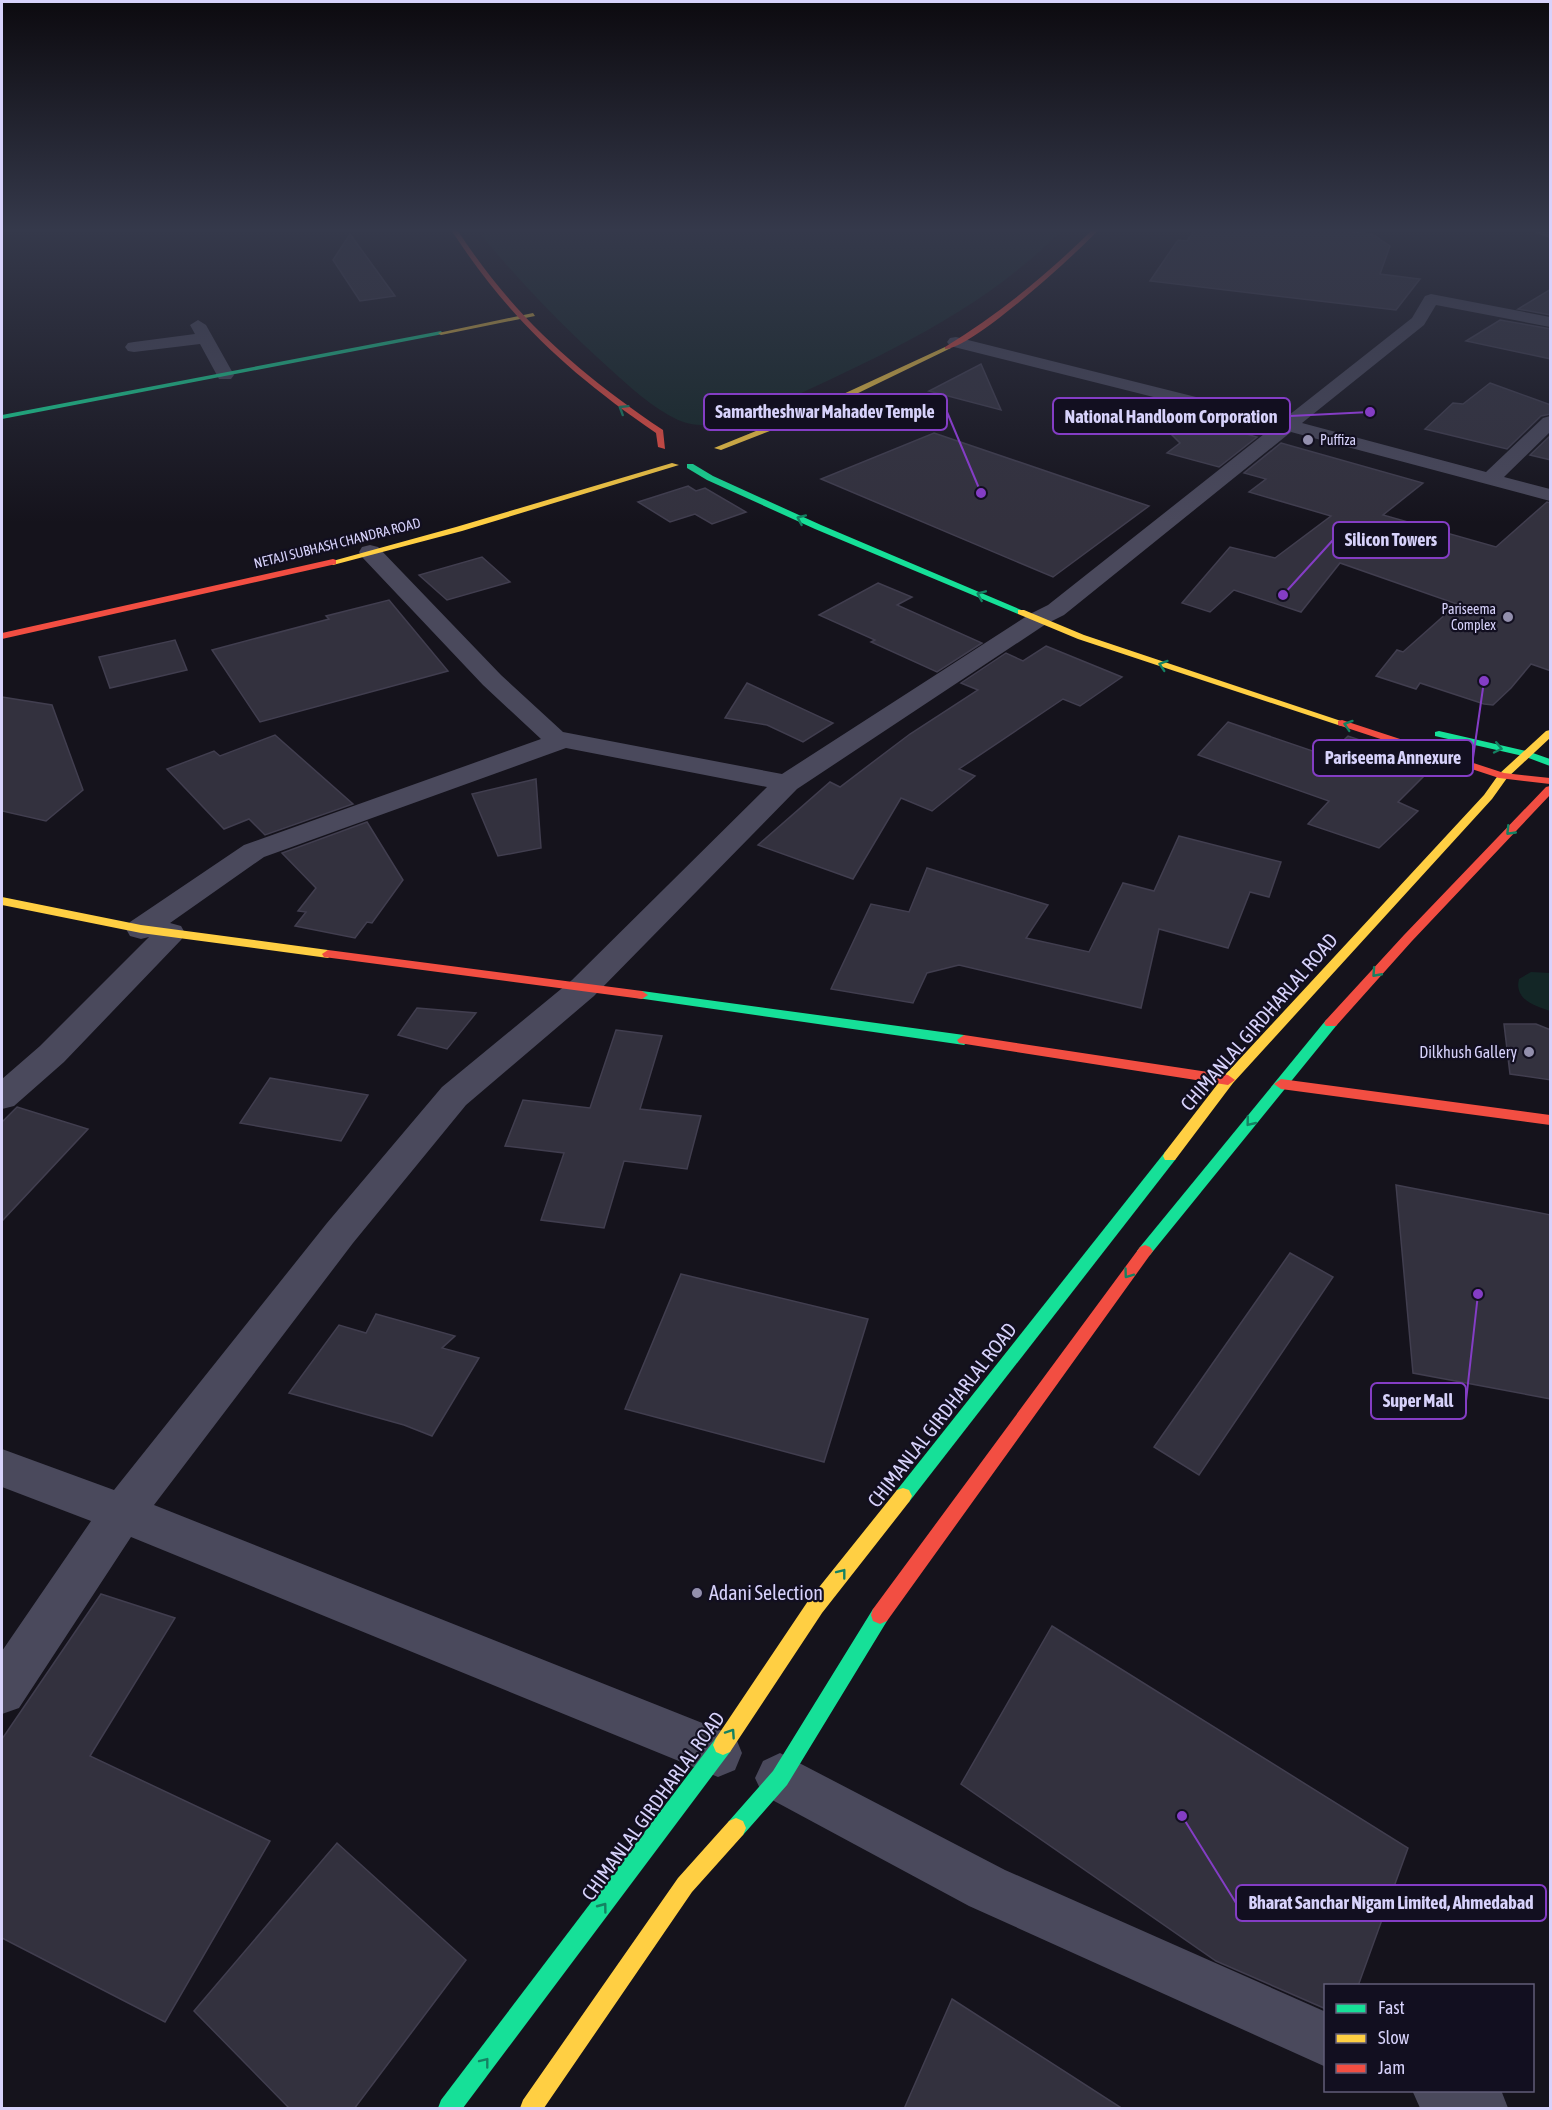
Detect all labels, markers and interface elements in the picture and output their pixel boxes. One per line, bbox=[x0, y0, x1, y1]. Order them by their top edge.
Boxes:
callout: Samartheshwar Mahadev Temple bbox=[704, 394, 947, 430]
callout: National Handloom Corporation bbox=[1053, 398, 1290, 434]
text: Samartheshwar Mahadev Temple bbox=[715, 401, 935, 422]
one-way arrow bbox=[619, 404, 629, 416]
text: National Handloom Corporation bbox=[1065, 406, 1278, 427]
place label: Puffiza bbox=[1320, 432, 1356, 448]
marker: Puffiza bbox=[1301, 433, 1315, 447]
street label: NETAJI SUBHASH CHANDRA ROAD bbox=[252, 514, 422, 571]
one-way arrow bbox=[797, 514, 808, 526]
callout: Silicon Towers bbox=[1333, 522, 1449, 558]
text: Silicon Towers bbox=[1345, 529, 1438, 550]
one-way arrow bbox=[976, 590, 987, 602]
place label: Pariseema Complex bbox=[1441, 601, 1496, 633]
marker: Pariseema Complex bbox=[1501, 610, 1515, 624]
one-way arrow bbox=[1158, 659, 1169, 672]
one-way arrow bbox=[1343, 720, 1354, 733]
callout: Pariseema Annexure bbox=[1313, 740, 1473, 776]
one-way arrow bbox=[1493, 741, 1503, 754]
text: Pariseema Annexure bbox=[1325, 747, 1461, 768]
one-way arrow bbox=[1506, 825, 1517, 835]
street label: CHIMANLAL GIRDHARLAL ROAD bbox=[1175, 928, 1342, 1115]
one-way arrow bbox=[1372, 967, 1383, 977]
place label: Dilkhush Gallery bbox=[1419, 1043, 1517, 1062]
marker: Dilkhush Gallery bbox=[1522, 1045, 1536, 1059]
one-way arrow bbox=[1246, 1115, 1257, 1126]
one-way arrow bbox=[1124, 1267, 1135, 1278]
street label: CHIMANLAL GIRDHARLAL ROAD bbox=[862, 1318, 1021, 1511]
callout: Super Mall bbox=[1371, 1383, 1466, 1419]
text: Super Mall bbox=[1383, 1390, 1454, 1411]
one-way arrow bbox=[834, 1569, 845, 1580]
place label: Adani Selection bbox=[709, 1581, 823, 1604]
marker: Adani Selection bbox=[690, 1586, 704, 1600]
street label: CHIMANLAL GIRDHARLAL ROAD bbox=[576, 1707, 729, 1905]
one-way arrow bbox=[724, 1729, 735, 1740]
callout: Bharat Sanchar Nigam Limited, Ahmedabad bbox=[1236, 1885, 1546, 1921]
text: Bharat Sanchar Nigam Limited, Ahmedabad bbox=[1248, 1892, 1534, 1913]
one-way arrow bbox=[595, 1903, 606, 1914]
legend bbox=[1324, 1984, 1534, 2092]
text: Fast bbox=[1378, 1997, 1405, 2018]
text: Slow bbox=[1378, 2027, 1409, 2048]
text: Jam bbox=[1378, 2057, 1405, 2078]
one-way arrow bbox=[477, 2058, 488, 2069]

